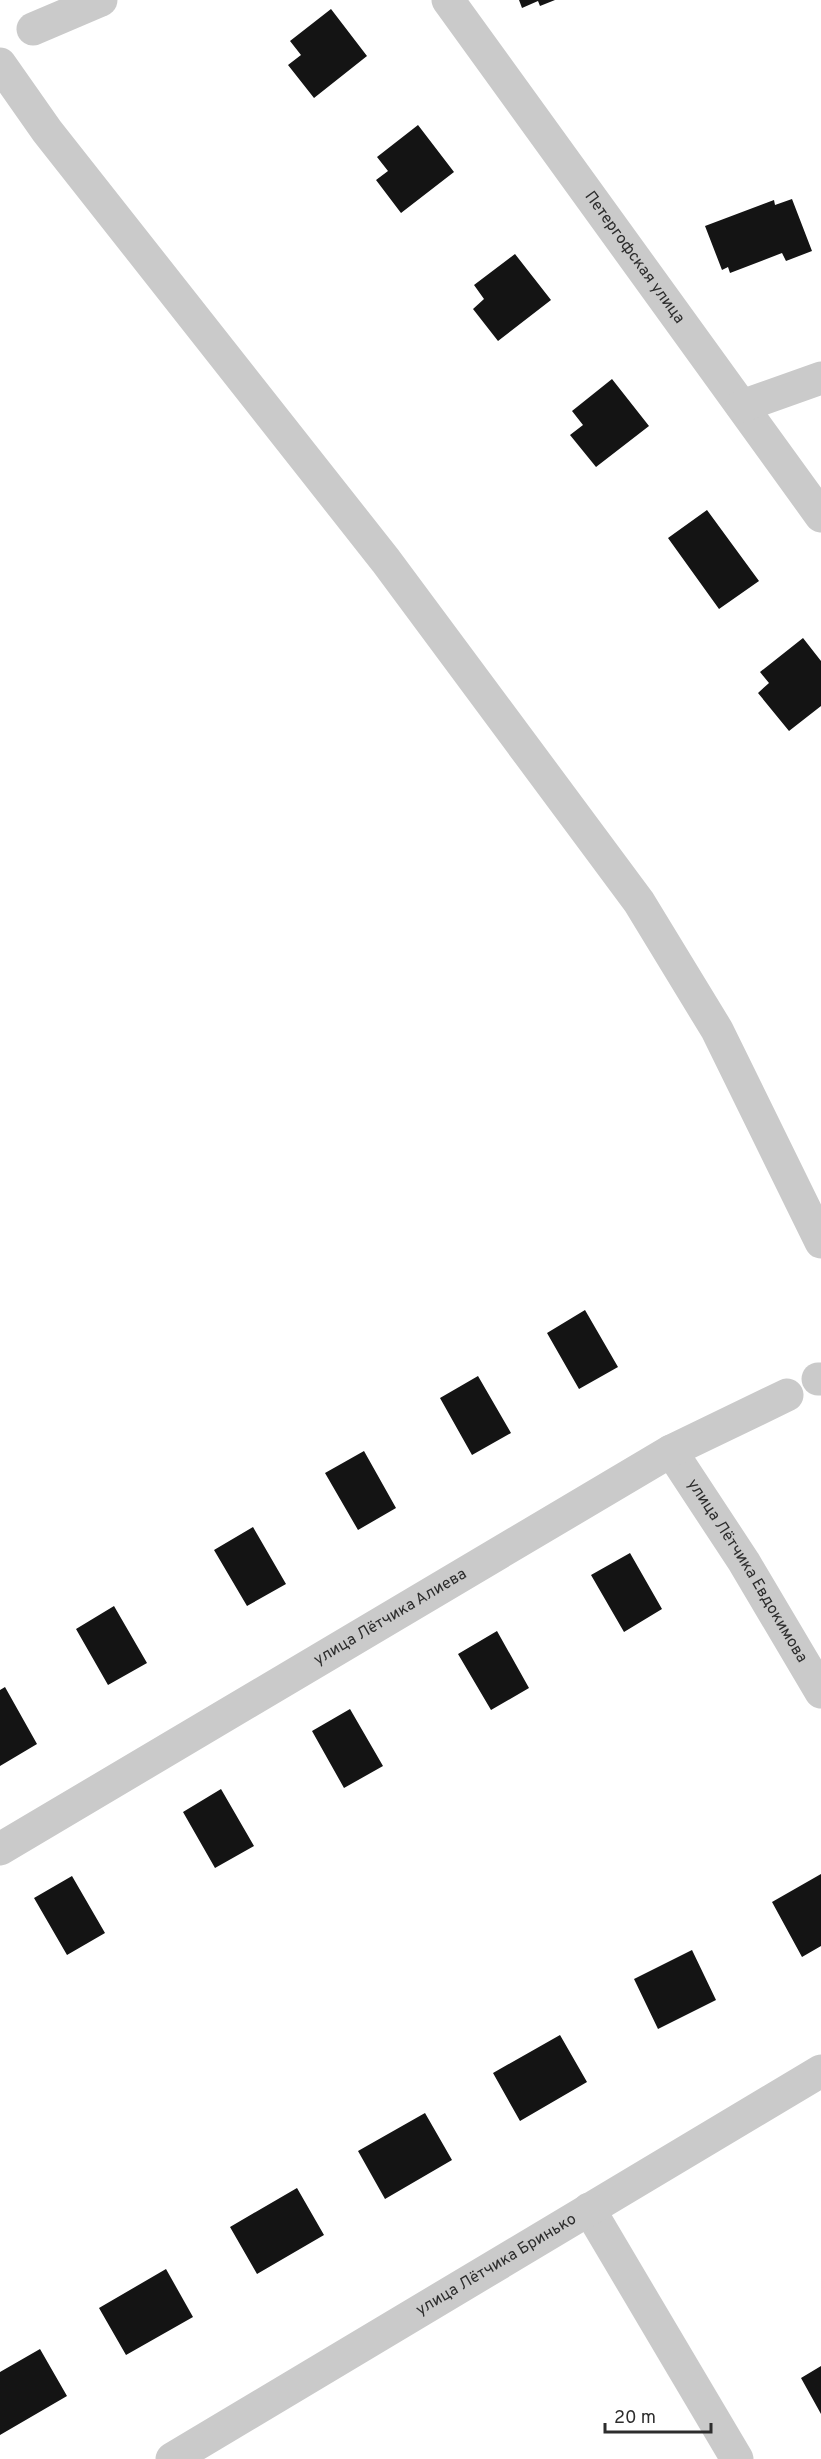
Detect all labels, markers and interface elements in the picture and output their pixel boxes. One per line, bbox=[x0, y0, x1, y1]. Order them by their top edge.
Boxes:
street label: Петергофская улица bbox=[580, 188, 689, 328]
street label: улица Лётчика Евдокимова bbox=[682, 1475, 812, 1667]
street label: улица Лётчика Алиева bbox=[310, 1564, 471, 1670]
street label: улица Лётчика Бринько bbox=[413, 2209, 580, 2321]
scale bar bbox=[605, 2396, 712, 2434]
text: 20 m bbox=[614, 2407, 656, 2430]

